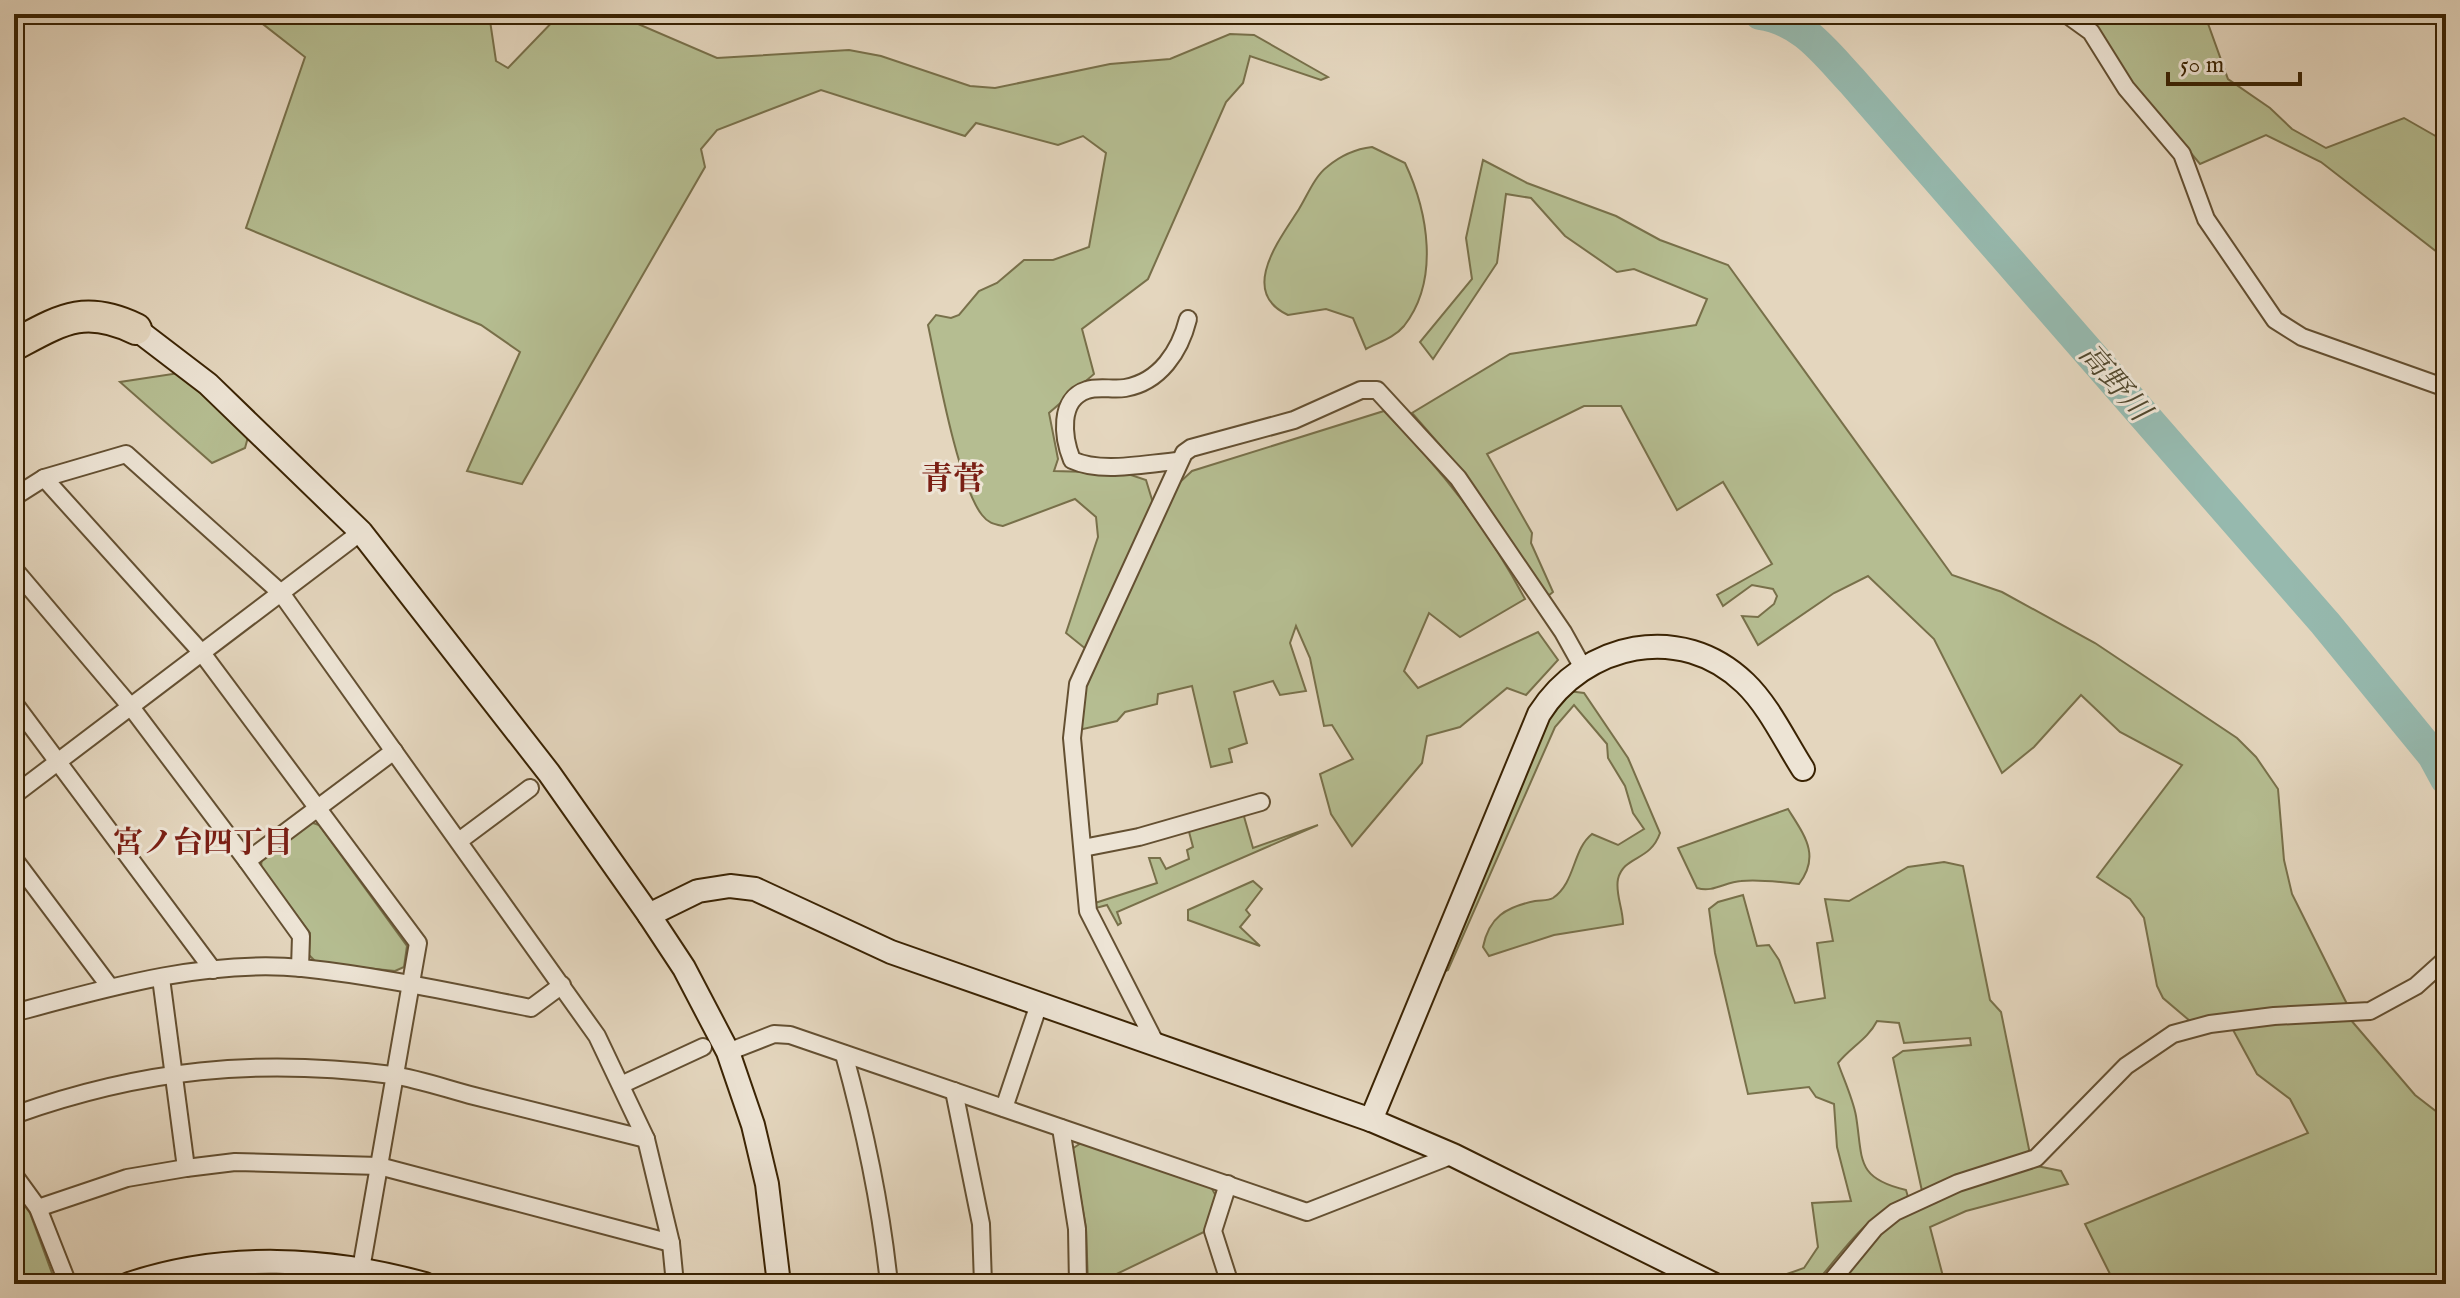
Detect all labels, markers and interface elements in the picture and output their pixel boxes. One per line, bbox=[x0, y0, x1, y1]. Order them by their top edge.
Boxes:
scale bar bbox=[2168, 36, 2300, 86]
text: 50 m bbox=[2180, 50, 2224, 81]
water label: 高野川 bbox=[2070, 337, 2159, 432]
district label: 青菅 bbox=[921, 460, 985, 501]
district label: 宮ノ台四丁目 bbox=[113, 825, 293, 863]

